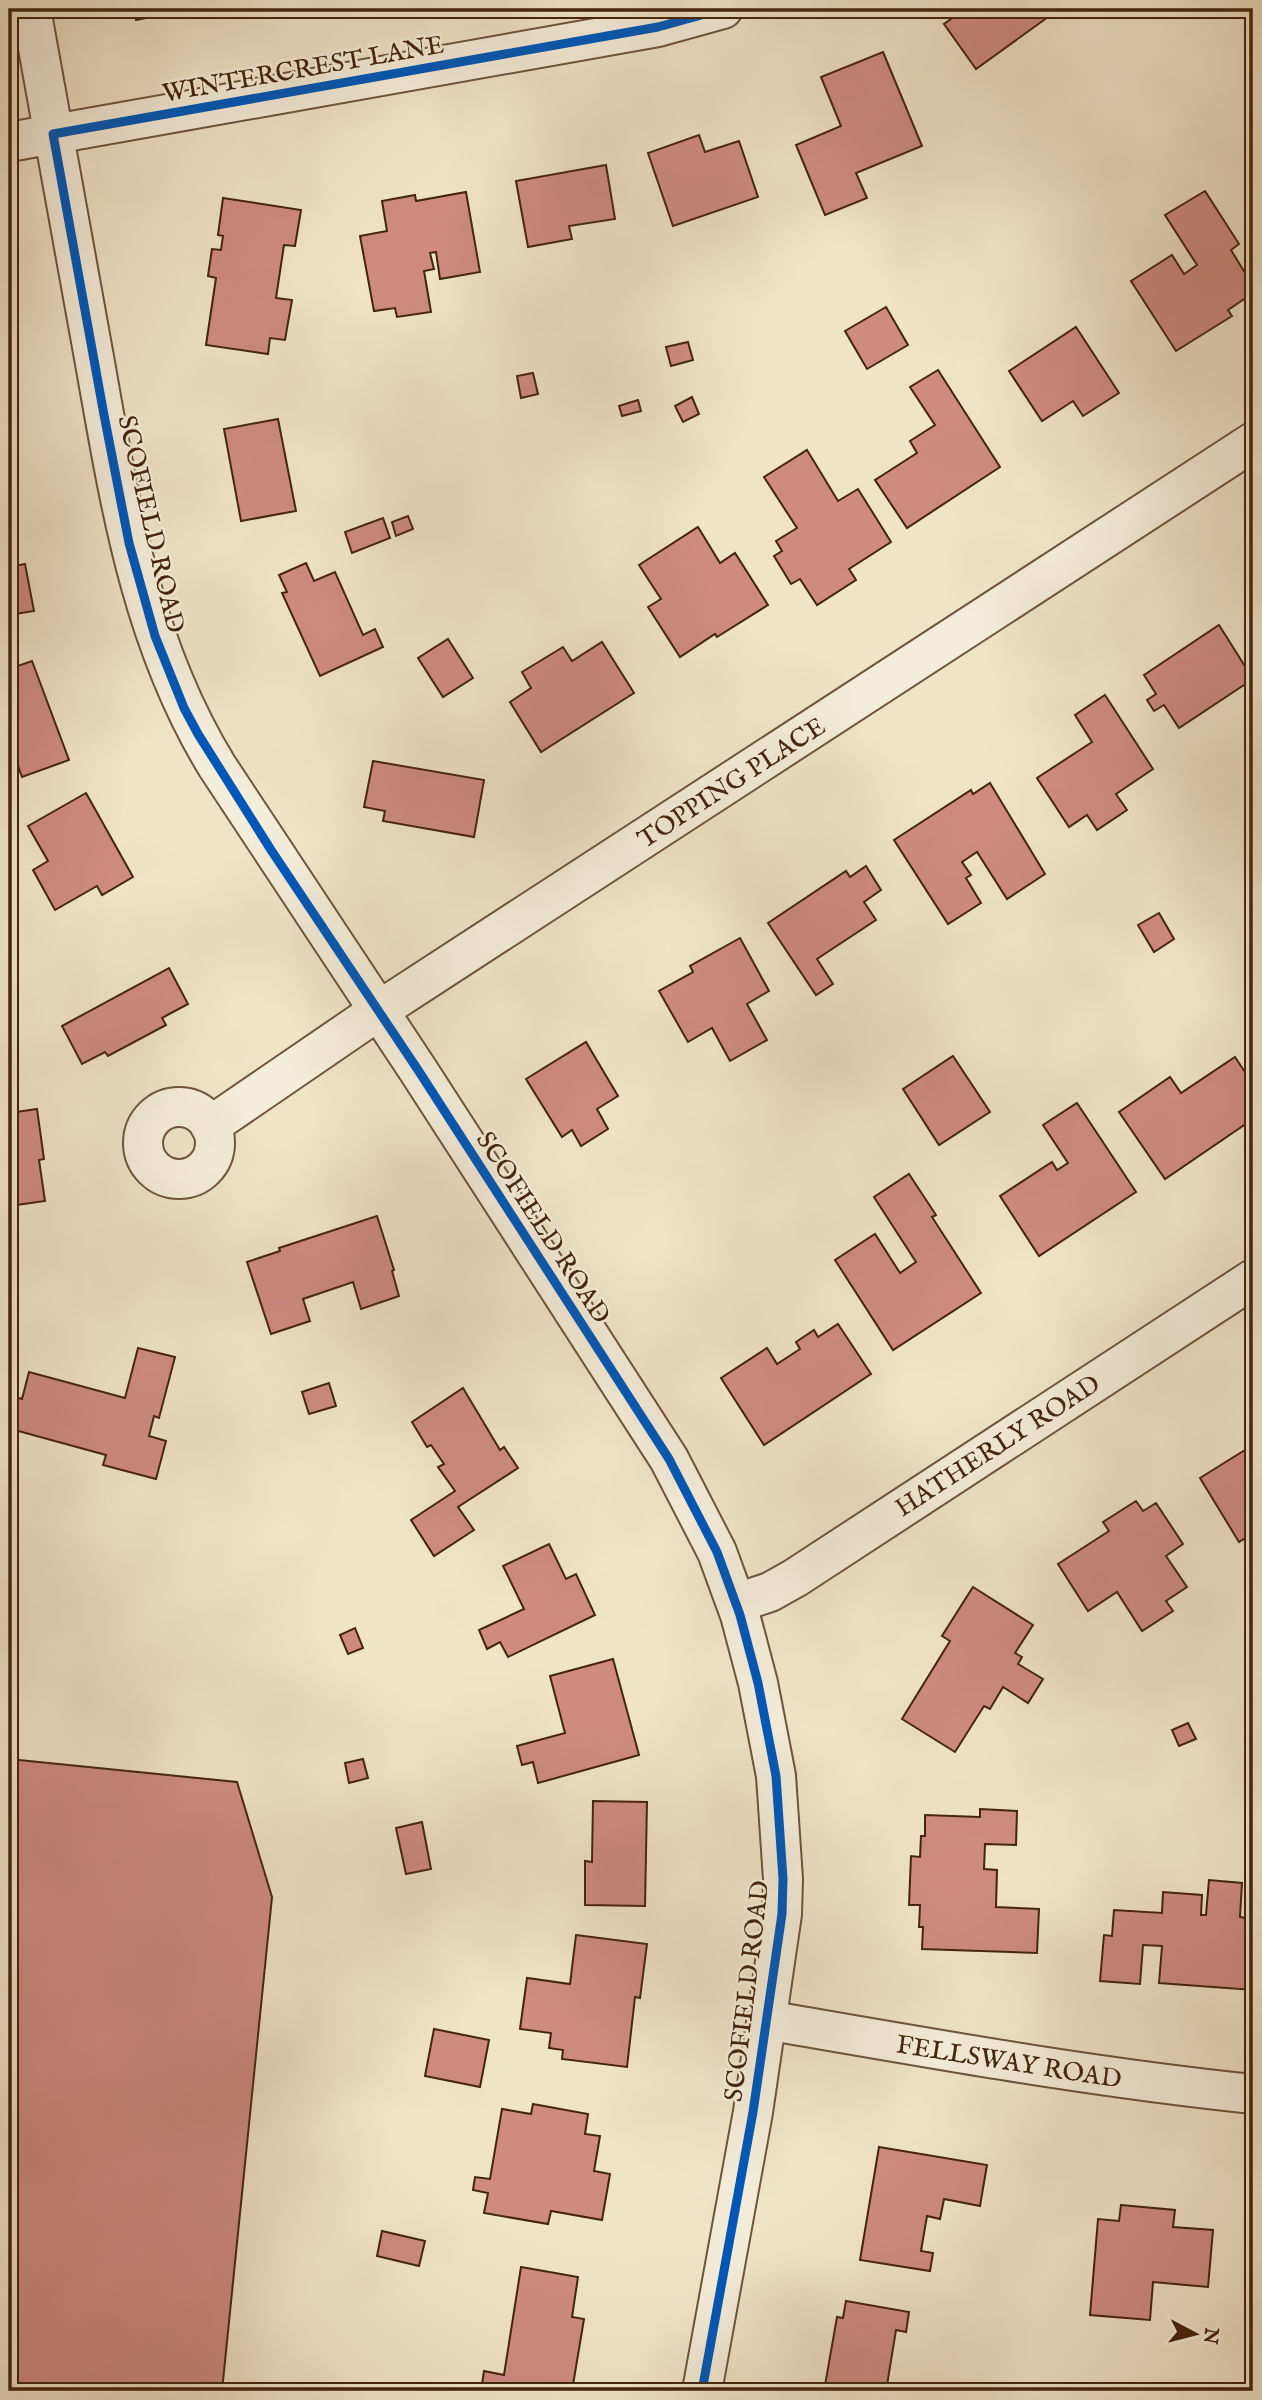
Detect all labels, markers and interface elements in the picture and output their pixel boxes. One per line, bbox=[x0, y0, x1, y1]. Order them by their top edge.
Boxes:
street label: WINTERCREST LANE bbox=[160, 28, 447, 111]
street label: SCOFIELD ROAD bbox=[109, 412, 192, 636]
street label: TOPPING PLACE bbox=[632, 710, 832, 856]
street label: SCOFIELD ROAD bbox=[468, 1126, 617, 1330]
street label: HATHERLY ROAD bbox=[889, 1368, 1107, 1525]
street label: SCOFIELD ROAD bbox=[718, 1879, 777, 2104]
street label: FELLSWAY ROAD bbox=[894, 2028, 1124, 2097]
north arrow bbox=[1160, 2298, 1230, 2368]
text: N bbox=[1197, 2325, 1223, 2346]

